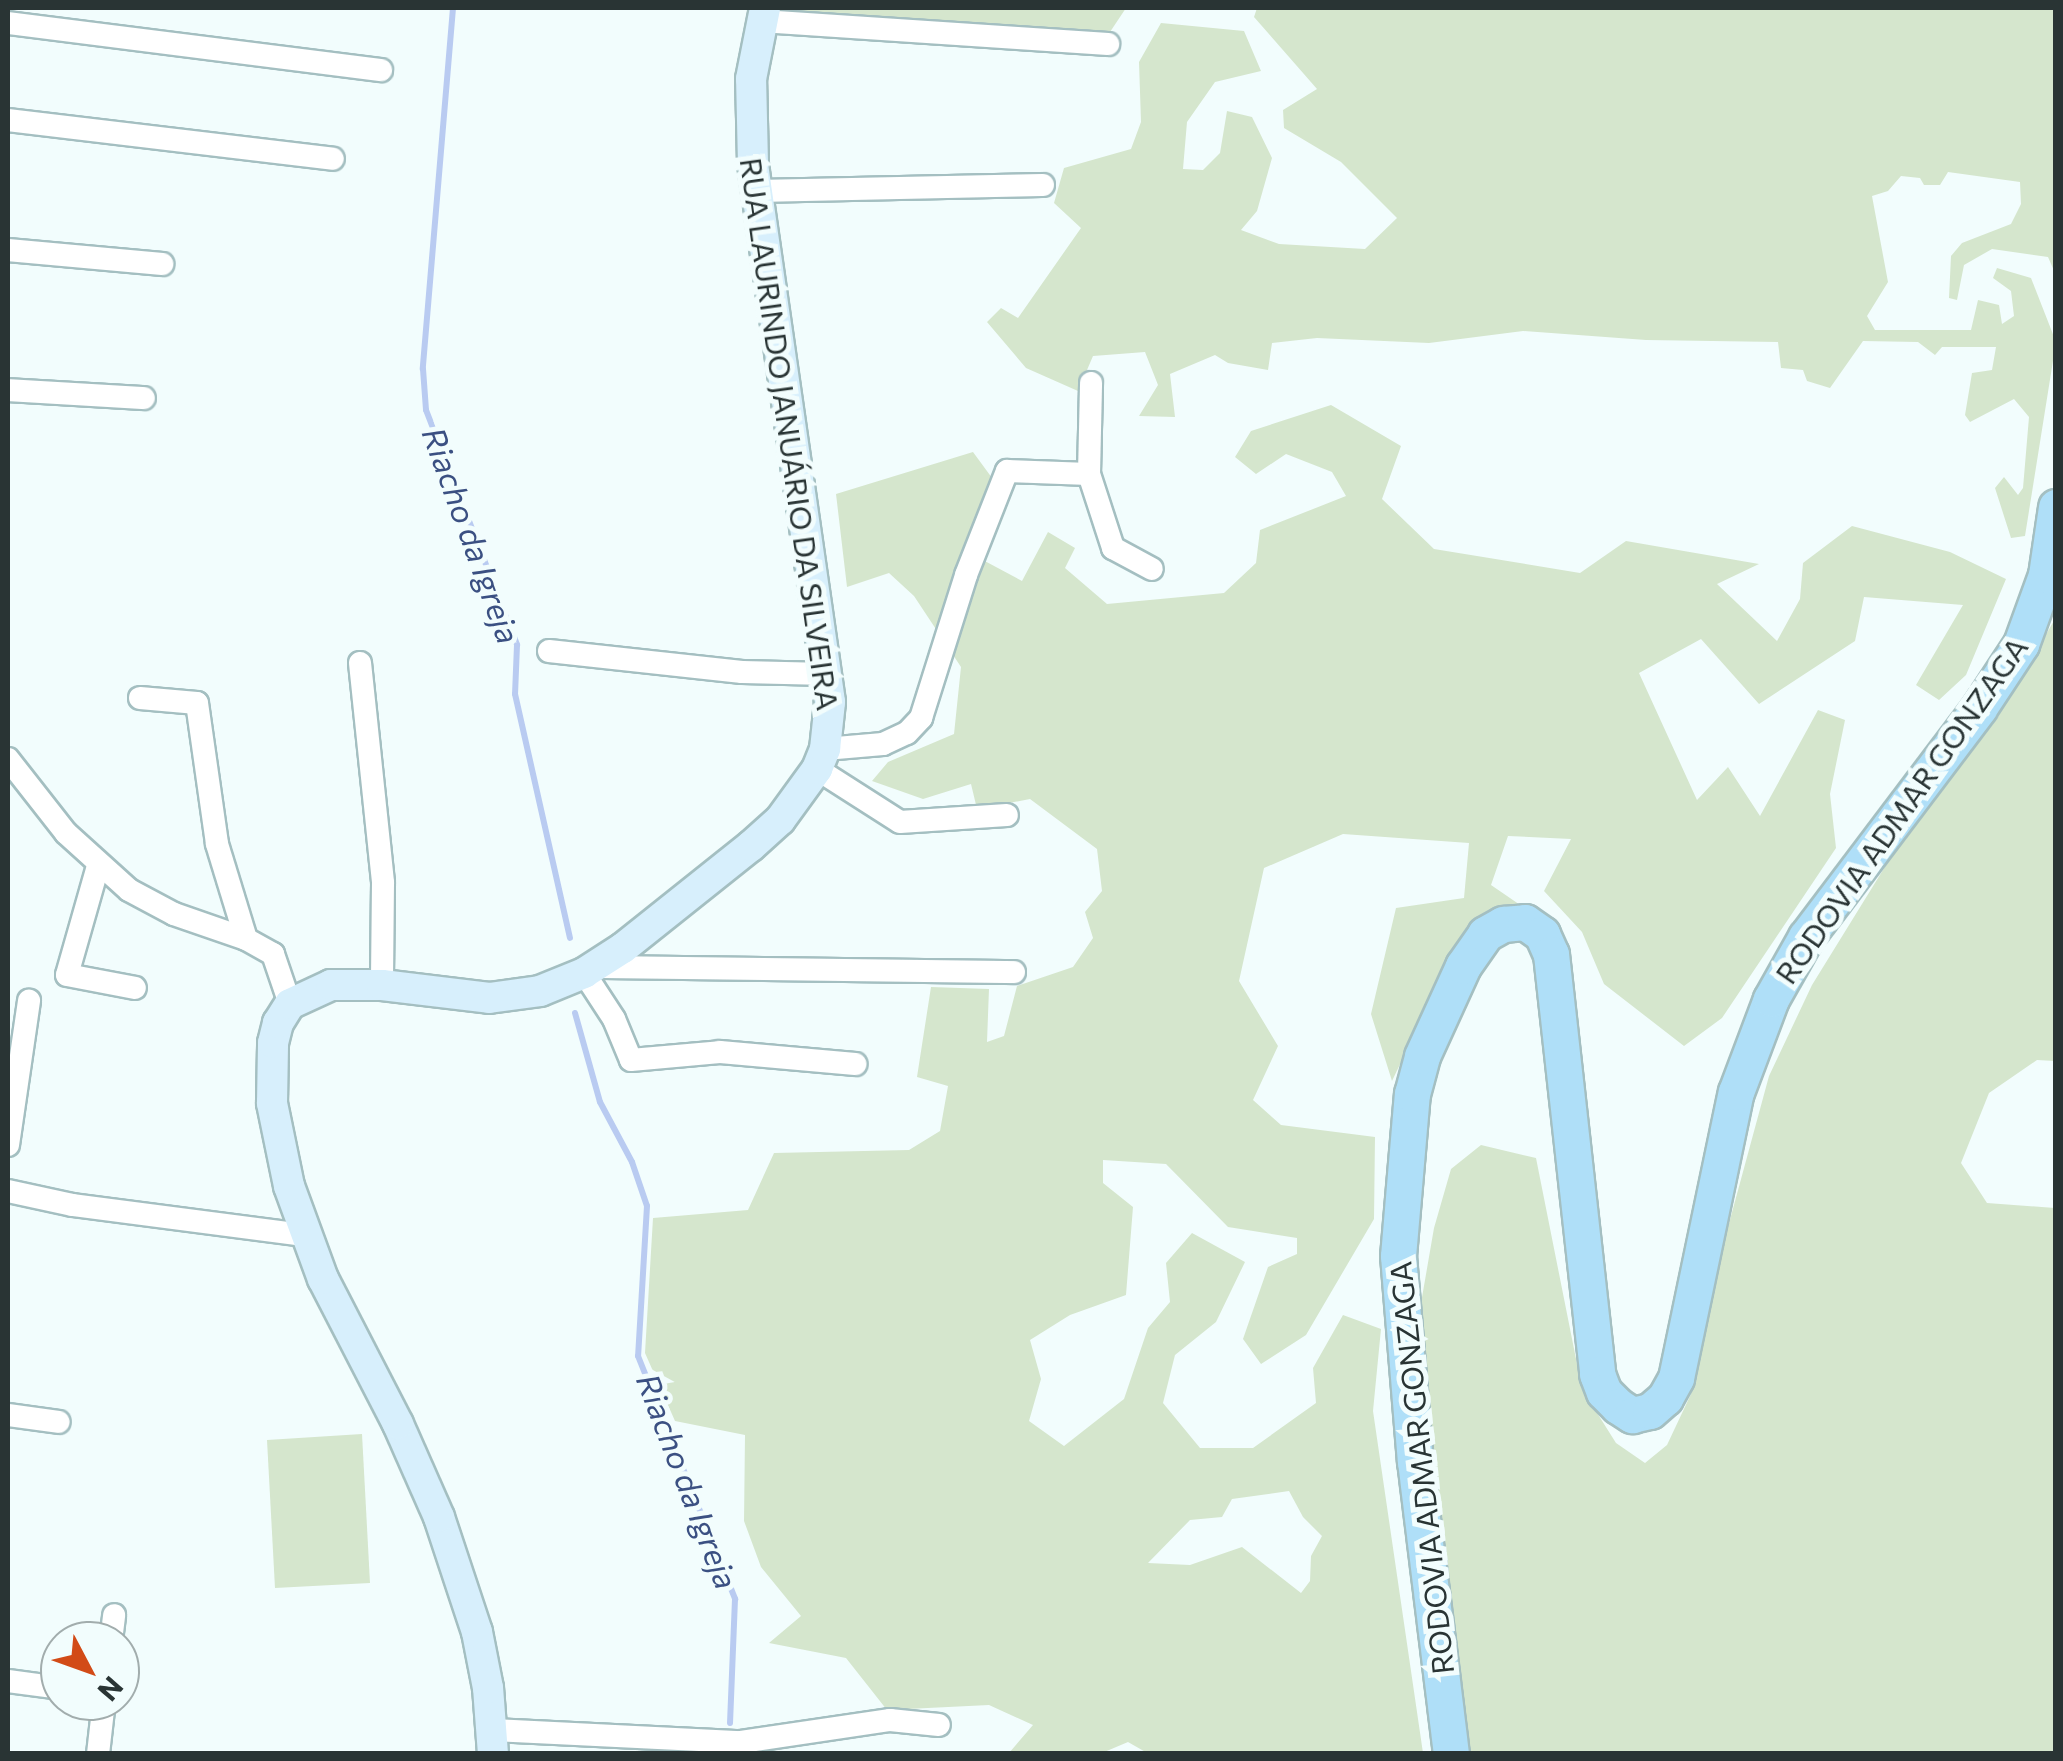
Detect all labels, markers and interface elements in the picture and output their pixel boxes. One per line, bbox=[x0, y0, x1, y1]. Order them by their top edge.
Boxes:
street label: RUA LAURINDO JANUÁRIO DA SILVEIRA bbox=[733, 155, 847, 713]
water label: Riacho da Igreja bbox=[415, 422, 529, 648]
street label: RODOVIA ADMAR GONZAGA bbox=[1767, 630, 2035, 990]
street label: RODOVIA ADMAR GONZAGA bbox=[1381, 1260, 1461, 1676]
water label: Riacho da Igreja bbox=[629, 1368, 747, 1594]
north arrow bbox=[40, 1621, 140, 1721]
text: N bbox=[91, 1670, 131, 1708]

